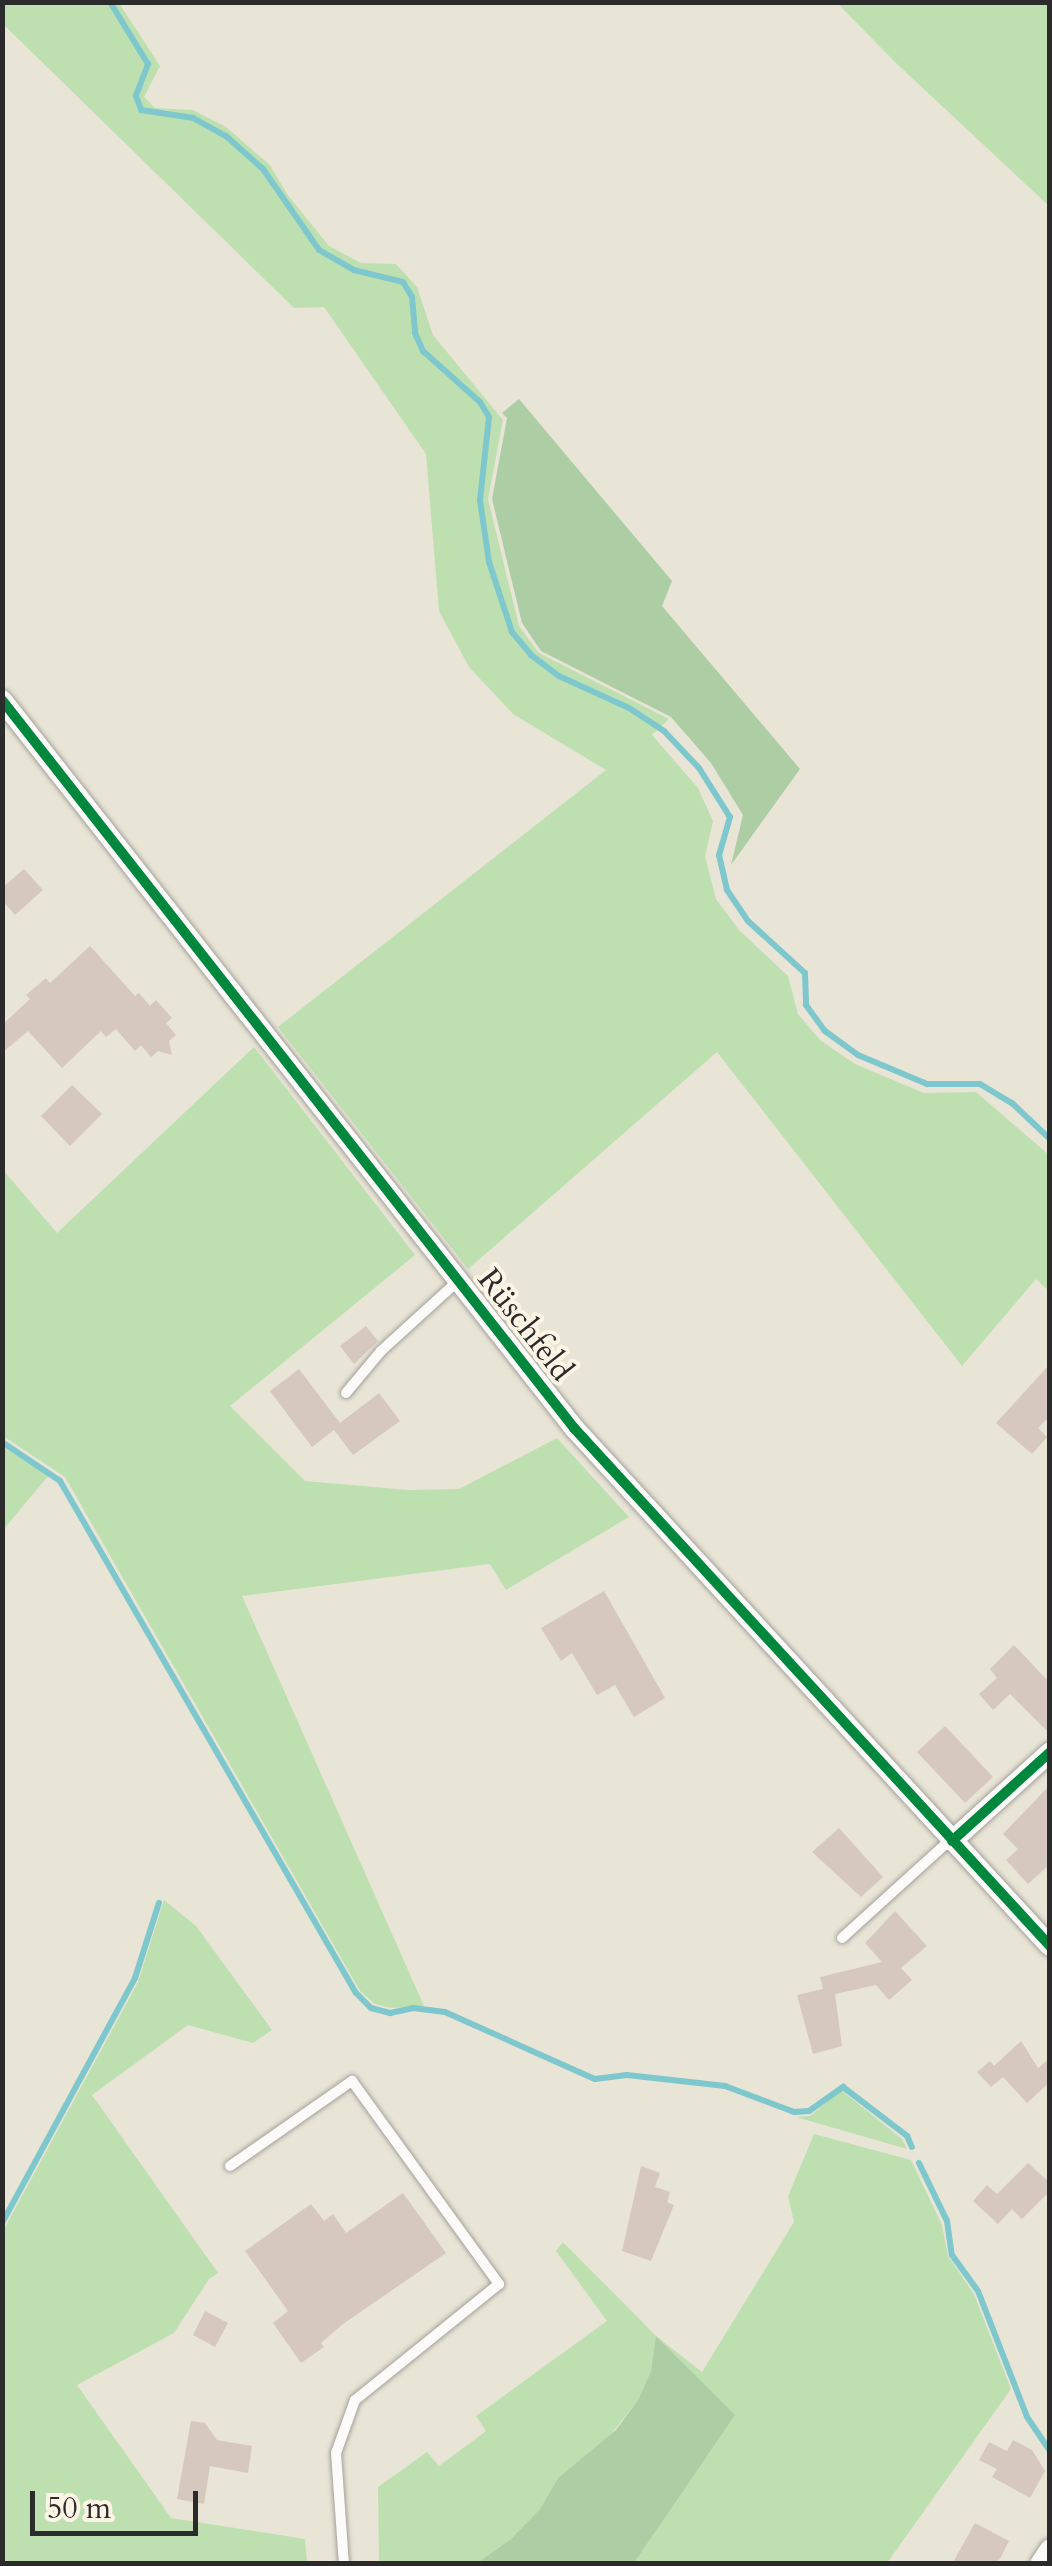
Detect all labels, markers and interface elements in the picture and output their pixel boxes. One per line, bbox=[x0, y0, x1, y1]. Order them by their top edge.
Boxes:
street label: Rüschfeld bbox=[469, 1261, 581, 1389]
scale bar bbox=[35, 2471, 202, 2533]
text: 50 m bbox=[47, 2488, 111, 2529]

